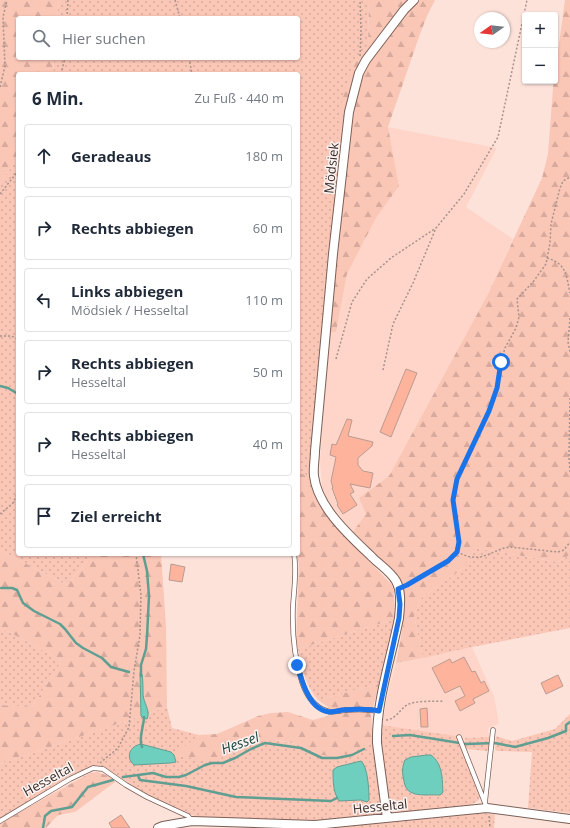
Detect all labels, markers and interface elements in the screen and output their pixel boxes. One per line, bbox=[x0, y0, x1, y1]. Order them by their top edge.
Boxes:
north arrow bbox=[474, 12, 510, 48]
map controls bbox=[522, 12, 558, 84]
button: + bbox=[522, 12, 558, 48]
search box bbox=[16, 16, 300, 60]
icon: search bbox=[30, 27, 52, 49]
text: Hier suchen bbox=[62, 28, 146, 48]
button: − bbox=[522, 48, 558, 84]
text: 6 Min. bbox=[32, 87, 83, 110]
text: Zu Fuß · 440 m bbox=[195, 89, 284, 107]
street label: Mödsiek bbox=[319, 141, 343, 194]
icon: ahead bbox=[33, 145, 55, 167]
text: Geradeaus bbox=[71, 146, 151, 166]
text: 180 m bbox=[245, 147, 283, 165]
icon: right bbox=[33, 217, 55, 239]
text: Rechts abbiegen bbox=[71, 218, 194, 238]
text: 60 m bbox=[253, 219, 283, 237]
text: Links abbiegen bbox=[71, 281, 183, 301]
icon: left bbox=[33, 289, 55, 311]
text: 110 m bbox=[245, 291, 283, 309]
text: Mödsiek / Hesseltal bbox=[71, 301, 189, 319]
text: Rechts abbiegen bbox=[71, 353, 194, 373]
route start bbox=[492, 353, 510, 371]
icon: right bbox=[33, 361, 55, 383]
text: 50 m bbox=[253, 363, 283, 381]
text: Hesseltal bbox=[71, 373, 126, 391]
text: Rechts abbiegen bbox=[71, 425, 194, 445]
icon: right bbox=[33, 433, 55, 455]
text: 40 m bbox=[253, 435, 283, 453]
text: Hesseltal bbox=[71, 445, 126, 463]
icon: arrive bbox=[33, 505, 55, 527]
text: Ziel erreicht bbox=[71, 506, 162, 526]
route end bbox=[288, 656, 306, 674]
water label: Hessel bbox=[218, 727, 262, 758]
street label: Hesseltal bbox=[20, 758, 76, 800]
street label: Hesseltal bbox=[352, 794, 408, 818]

